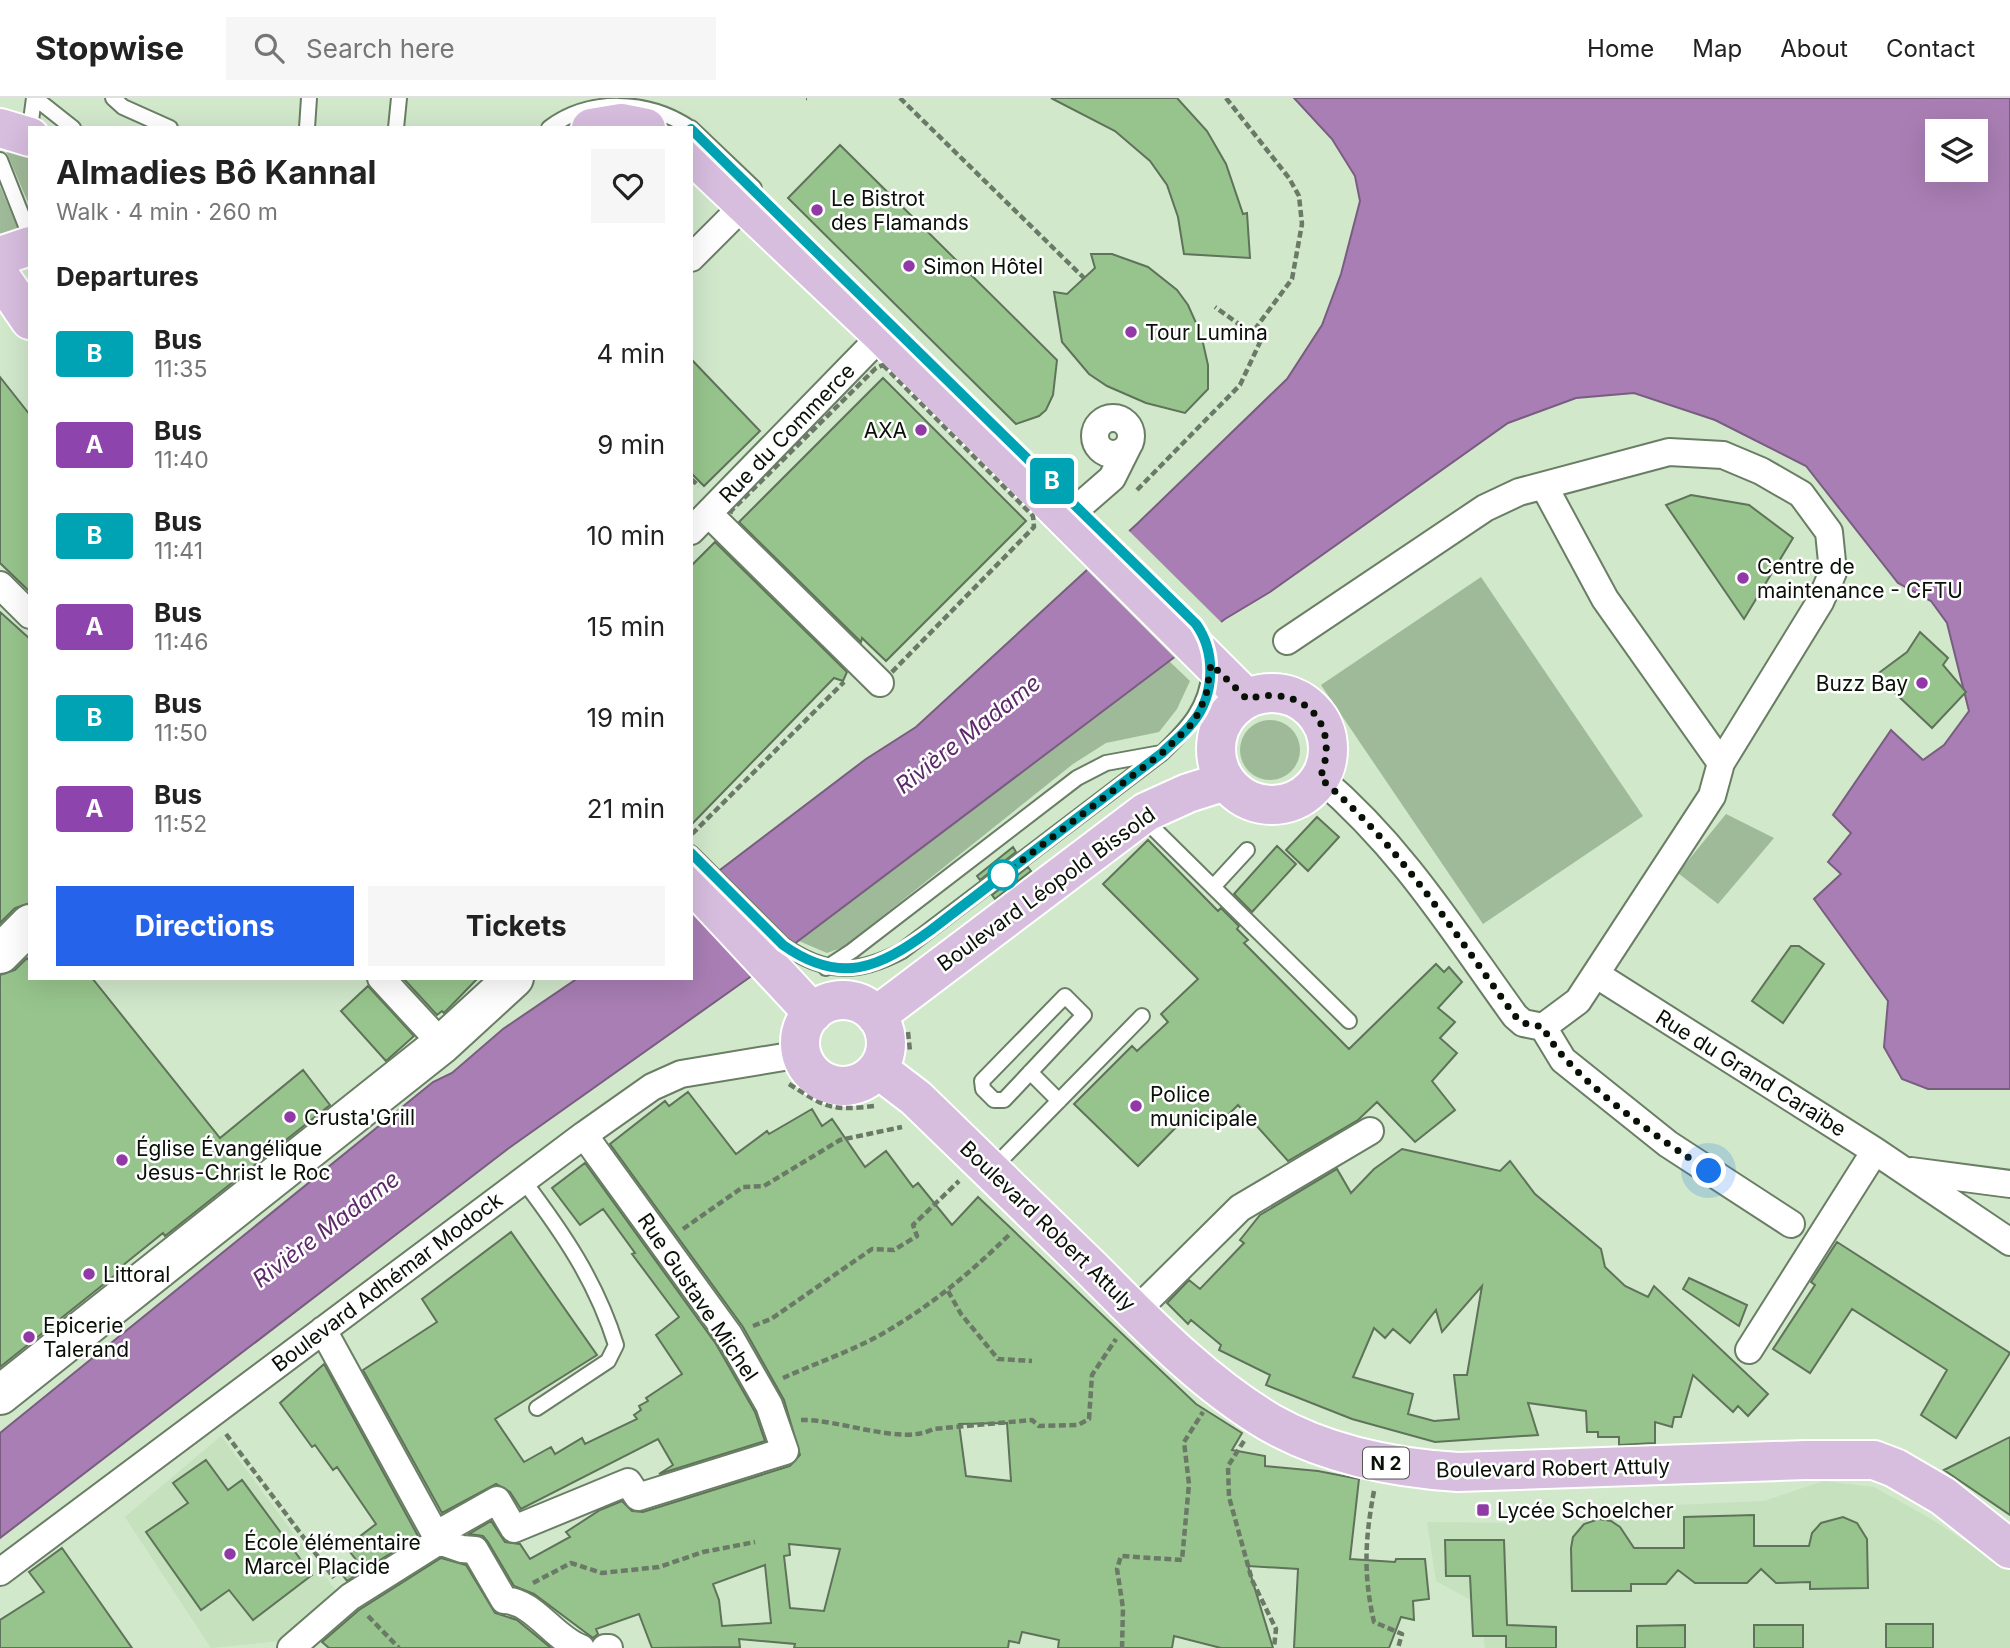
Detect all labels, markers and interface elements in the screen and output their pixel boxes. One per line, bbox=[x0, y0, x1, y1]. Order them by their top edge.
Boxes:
search box bbox=[226, 17, 716, 80]
text: Stopwise bbox=[35, 28, 184, 68]
icon: search bbox=[250, 29, 288, 67]
text: Search here bbox=[306, 33, 455, 64]
text: Home bbox=[1587, 34, 1654, 63]
text: Map bbox=[1692, 34, 1742, 63]
text: About bbox=[1780, 34, 1848, 63]
text: Contact bbox=[1886, 34, 1975, 63]
map controls bbox=[1925, 119, 1988, 182]
button: layers bbox=[1925, 119, 1988, 182]
button: heart bbox=[591, 149, 665, 223]
text: Almadies Bô Kannal bbox=[56, 152, 377, 192]
place label: Le Bistrot des Flamands bbox=[831, 186, 969, 235]
text: Walk · 4 min · 260 m bbox=[56, 198, 278, 226]
marker: Le Bistrot des Flamands bbox=[809, 202, 825, 218]
place label: Simon Hôtel bbox=[923, 254, 1043, 279]
marker: Simon Hôtel bbox=[901, 258, 917, 274]
text: Departures bbox=[56, 261, 199, 292]
place label: Tour Lumina bbox=[1145, 320, 1268, 345]
text: Bus bbox=[154, 324, 202, 355]
marker: Tour Lumina bbox=[1123, 324, 1139, 340]
text: 4 min bbox=[596, 338, 665, 369]
text: B bbox=[87, 339, 102, 368]
text: 11:35 bbox=[154, 355, 208, 383]
street label: Rue du Commerce bbox=[714, 358, 860, 508]
text: Bus bbox=[154, 415, 202, 446]
place label: AXA bbox=[864, 418, 907, 443]
marker: AXA bbox=[913, 422, 929, 438]
text: 9 min bbox=[597, 429, 665, 460]
text: A bbox=[86, 430, 103, 459]
text: 11:40 bbox=[154, 446, 209, 474]
line badge: B bbox=[1029, 458, 1075, 504]
text: B bbox=[1044, 466, 1060, 495]
text: Bus bbox=[154, 506, 202, 537]
text: 10 min bbox=[586, 520, 665, 551]
text: B bbox=[87, 521, 102, 550]
text: 11:41 bbox=[154, 537, 203, 565]
place label: Centre de maintenance - CFTU bbox=[1757, 554, 1963, 603]
marker: Centre de maintenance - CFTU bbox=[1735, 570, 1751, 586]
text: Bus bbox=[154, 597, 202, 628]
text: 15 min bbox=[587, 611, 665, 642]
text: A bbox=[86, 612, 103, 641]
text: 11:46 bbox=[154, 628, 208, 656]
water label: Rivière Madame bbox=[890, 669, 1046, 799]
place label: Buzz Bay bbox=[1816, 671, 1908, 696]
marker: Buzz Bay bbox=[1914, 675, 1930, 691]
text: Bus bbox=[154, 688, 202, 719]
text: 19 min bbox=[587, 702, 665, 733]
text: B bbox=[87, 703, 102, 732]
text: 11:50 bbox=[154, 719, 208, 747]
text: Bus bbox=[154, 779, 202, 810]
text: 21 min bbox=[587, 793, 665, 824]
text: A bbox=[86, 794, 103, 823]
street label: Boulevard Léopold Bissold bbox=[932, 802, 1160, 976]
text: 11:52 bbox=[154, 810, 207, 838]
unlabelled marker bbox=[988, 860, 1018, 890]
button: Directions bbox=[56, 886, 354, 966]
button: Tickets bbox=[368, 886, 665, 966]
street label: Rue du Grand Caraïbe bbox=[1651, 1004, 1851, 1142]
place label: Police municipale bbox=[1150, 1082, 1258, 1131]
marker: Police municipale bbox=[1128, 1098, 1144, 1114]
place label: Crusta'Grill bbox=[304, 1105, 415, 1130]
marker: Crusta'Grill bbox=[282, 1109, 298, 1125]
place label: Église Évangélique Jesus-Christ le Roc bbox=[136, 1135, 330, 1185]
street label: Boulevard Robert Attuly bbox=[955, 1136, 1141, 1316]
marker: Église Évangélique Jesus-Christ le Roc bbox=[114, 1152, 130, 1168]
your location bbox=[1691, 1153, 1726, 1188]
water label: Rivière Madame bbox=[247, 1165, 405, 1293]
street label: Boulevard Adhémar Modock bbox=[267, 1187, 508, 1377]
street label: Rue Gustave Michel bbox=[633, 1208, 763, 1386]
place label: Littoral bbox=[103, 1262, 170, 1287]
marker: Littoral bbox=[81, 1266, 97, 1282]
place label: Epicerie Talerand bbox=[43, 1313, 129, 1362]
marker: Epicerie Talerand bbox=[21, 1329, 37, 1345]
road number: N 2 bbox=[1363, 1448, 1409, 1478]
street label: Boulevard Robert Attuly bbox=[1436, 1453, 1670, 1483]
place label: Lycée Schoelcher bbox=[1497, 1498, 1674, 1523]
marker: Lycée Schoelcher bbox=[1475, 1502, 1491, 1518]
place label: École élémentaire Marcel Placide bbox=[244, 1529, 421, 1579]
marker: École élémentaire Marcel Placide bbox=[222, 1546, 238, 1562]

